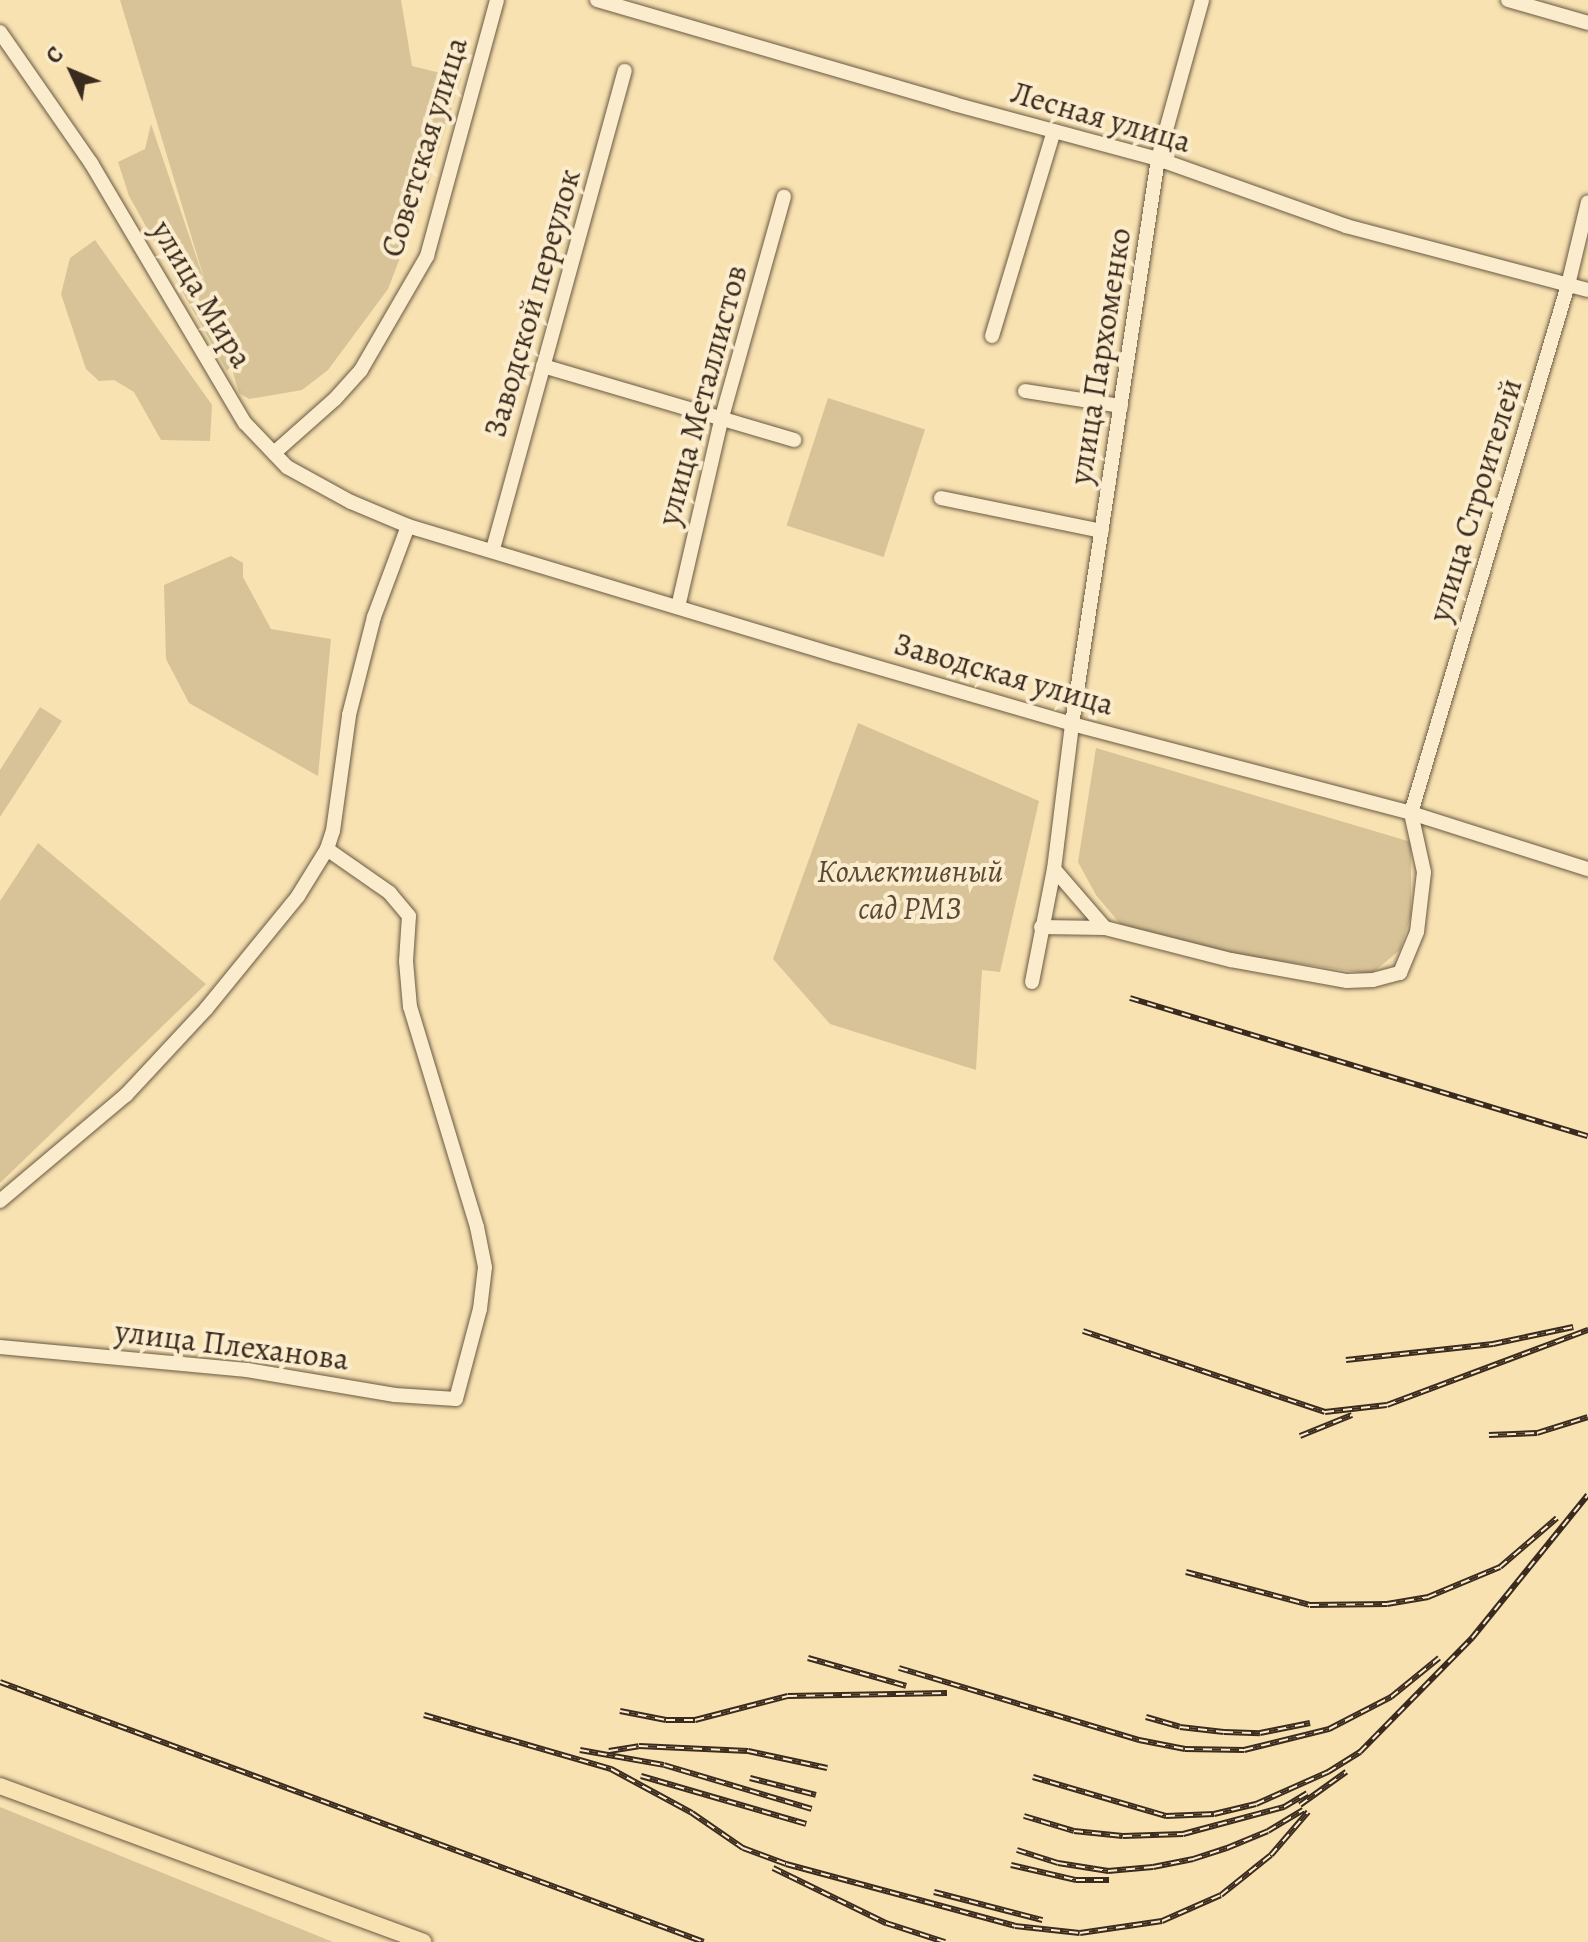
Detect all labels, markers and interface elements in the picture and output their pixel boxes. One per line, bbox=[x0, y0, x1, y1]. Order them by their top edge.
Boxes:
north arrow bbox=[32, 32, 112, 112]
street label: Советская улица bbox=[372, 33, 476, 261]
text: С bbox=[39, 40, 70, 71]
street label: Лесная улица bbox=[1007, 73, 1195, 161]
street label: Заводской переулок bbox=[475, 164, 589, 442]
street label: улица Мира bbox=[143, 213, 261, 375]
street label: улица Пархоменко bbox=[1061, 225, 1139, 487]
street label: улица Металлистов bbox=[649, 261, 755, 529]
street label: улица Строителей bbox=[1420, 374, 1530, 626]
street label: Заводская улица bbox=[890, 624, 1118, 724]
park label: Коллективный сад РМЗ bbox=[817, 853, 1003, 928]
street label: улица Плеханова bbox=[113, 1312, 351, 1378]

